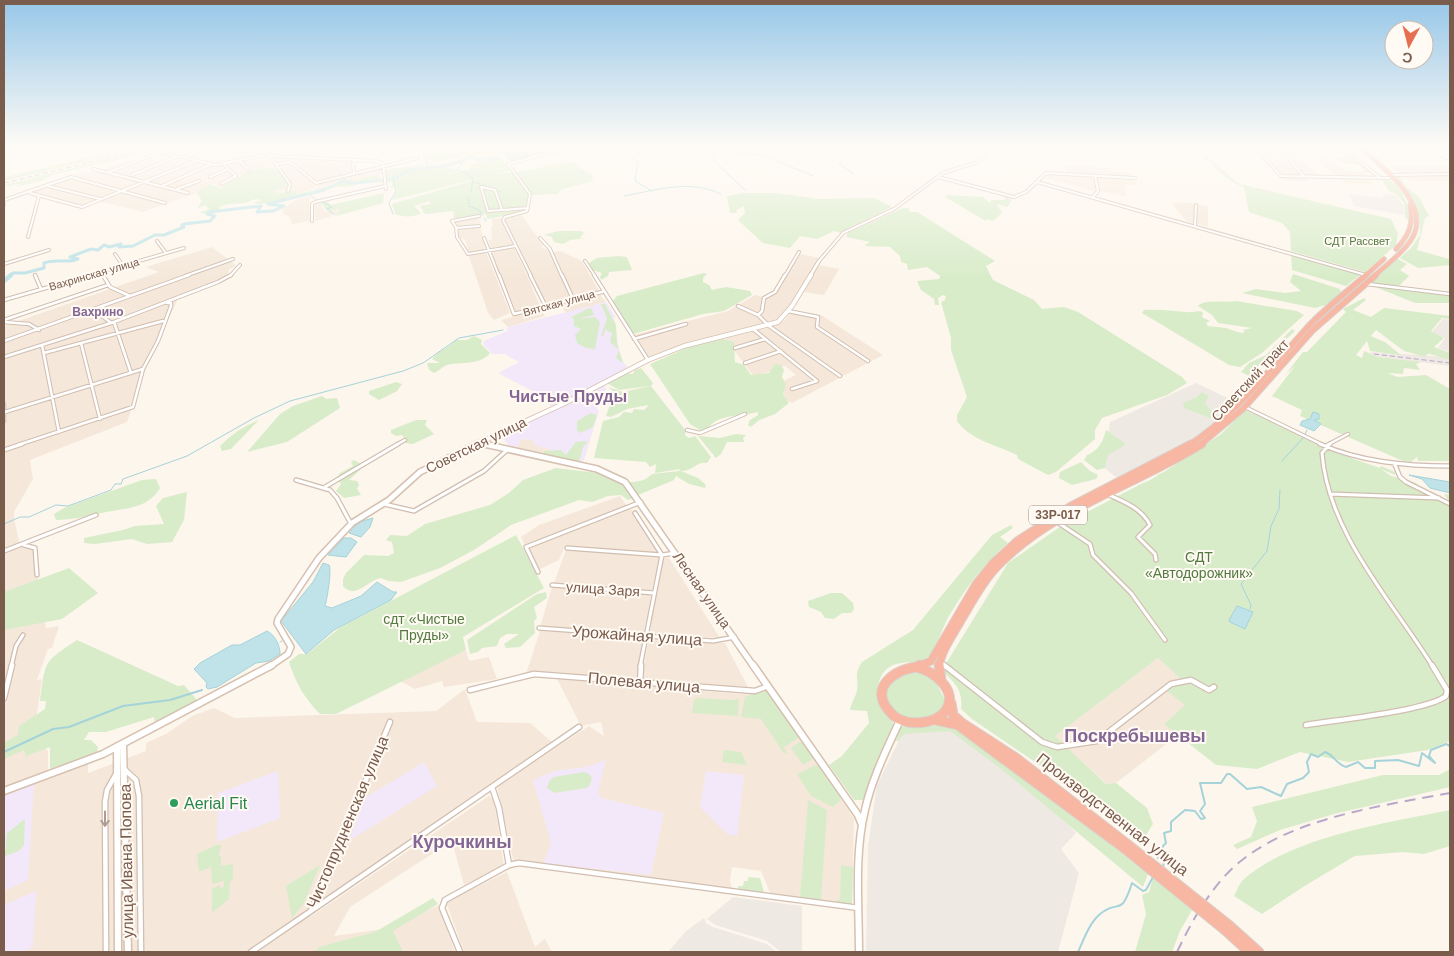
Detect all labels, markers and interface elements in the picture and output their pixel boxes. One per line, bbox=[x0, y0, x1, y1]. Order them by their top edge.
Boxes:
north arrow bbox=[1384, 20, 1434, 70]
text: С bbox=[1401, 49, 1413, 66]
park label: СДТ Рассвет bbox=[1324, 235, 1390, 247]
street label: Вахринская улица bbox=[48, 255, 141, 293]
street label: Вятская улица bbox=[522, 287, 597, 318]
district label: Вахрино bbox=[72, 305, 124, 319]
street label: Советский тракт bbox=[1208, 335, 1292, 424]
district label: Чистые Пруды bbox=[509, 388, 627, 405]
street label: Советская улица bbox=[423, 414, 529, 476]
road number: 33Р-017 bbox=[1029, 506, 1087, 524]
street label: Лесная улица bbox=[670, 549, 734, 631]
park label: СДТ «Автодорожник» bbox=[1145, 549, 1253, 581]
street label: улица Заря bbox=[566, 578, 640, 600]
park label: сдт «Чистые Пруды» bbox=[383, 611, 465, 643]
street label: Урожайная улица bbox=[571, 622, 703, 649]
street label: Полевая улица bbox=[587, 669, 701, 696]
district label: Поскребышевы bbox=[1064, 726, 1206, 746]
street label: Чистопрудненская улица bbox=[303, 733, 392, 911]
street label: Производственная улица bbox=[1033, 750, 1192, 879]
street label: улица Ивана Попова bbox=[117, 784, 136, 938]
place label: Aerial Fit bbox=[184, 795, 248, 812]
marker: Aerial Fit bbox=[168, 797, 180, 809]
one-way arrow bbox=[100, 810, 110, 827]
district label: Курочкины bbox=[412, 832, 512, 852]

